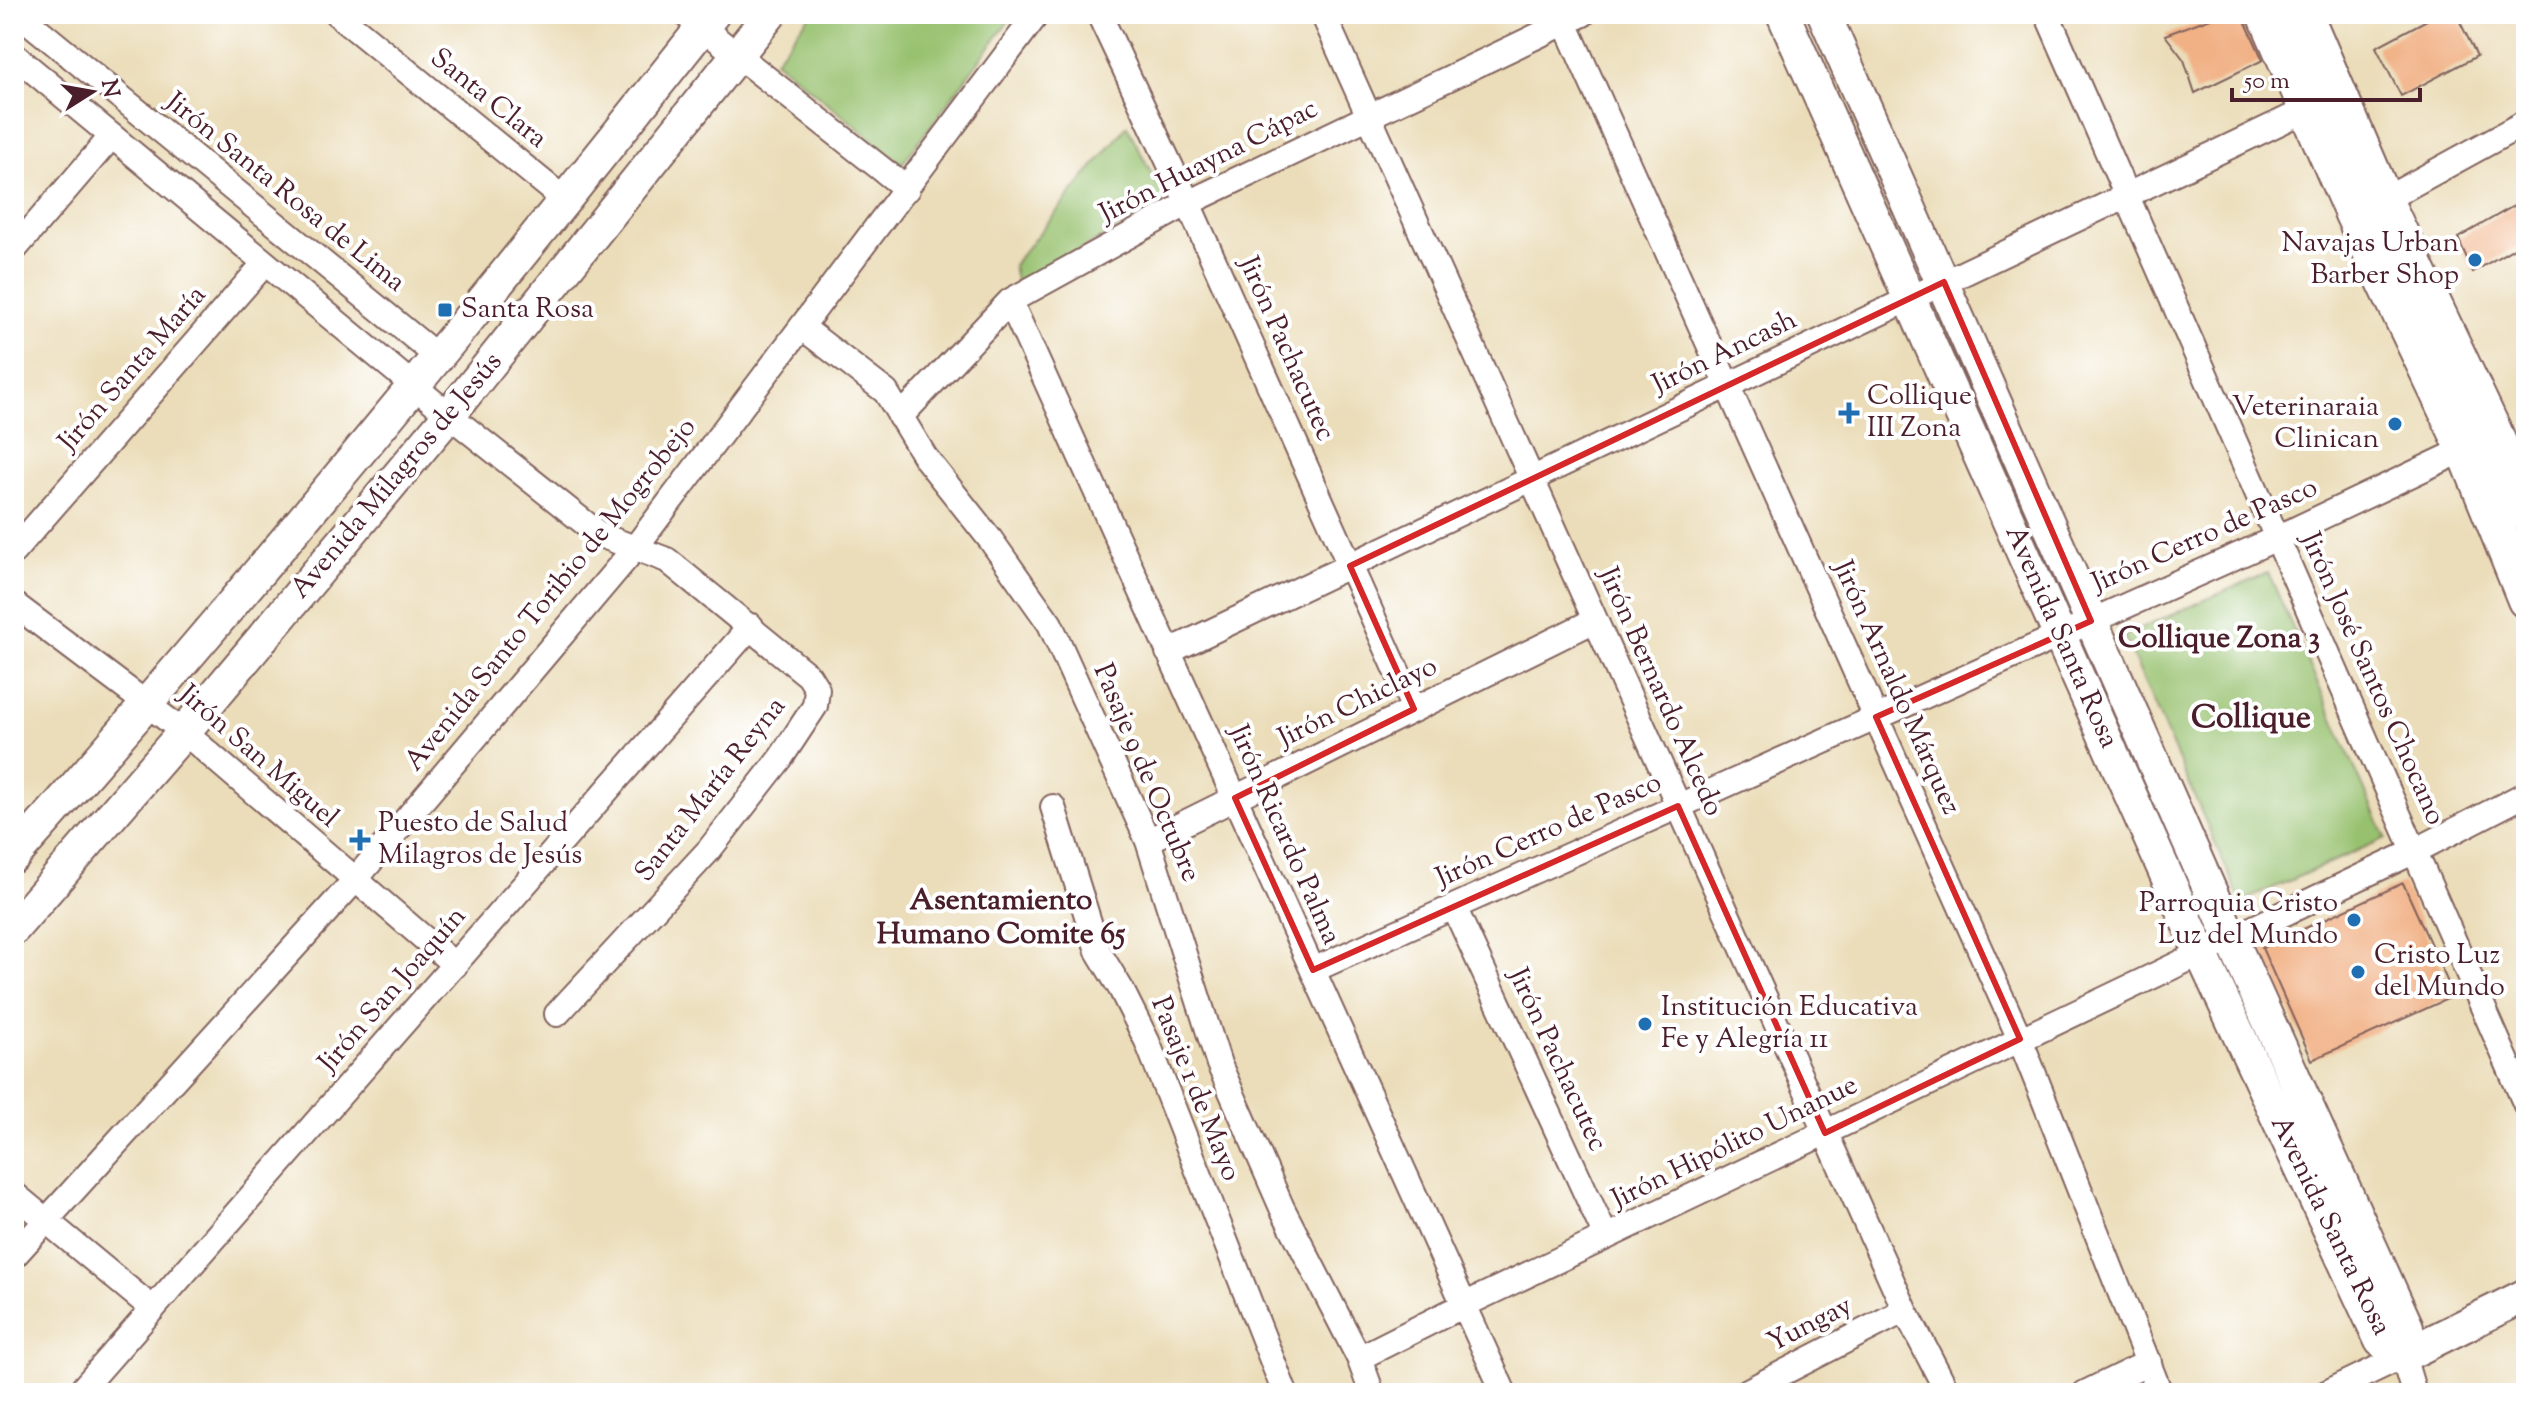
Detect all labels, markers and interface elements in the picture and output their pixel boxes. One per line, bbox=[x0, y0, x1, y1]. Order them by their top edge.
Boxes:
street label: Santa Clara bbox=[421, 39, 555, 159]
north arrow bbox=[52, 52, 132, 132]
scale bar bbox=[2232, 52, 2420, 102]
text: 50 m bbox=[2242, 65, 2290, 99]
text: N bbox=[91, 77, 126, 101]
street label: Jirón Santa Rosa de Lima bbox=[155, 82, 414, 303]
street label: Jirón Huayna Cápac bbox=[1091, 90, 1325, 235]
place label: Navajas Urban Barber Shop bbox=[2282, 224, 2459, 296]
street label: Jirón Pachacutec bbox=[1227, 249, 1344, 447]
marker: Navajas Urban Barber Shop bbox=[2466, 251, 2484, 269]
street label: Jirón Santa María bbox=[48, 277, 216, 462]
place label: Santa Rosa bbox=[461, 290, 594, 330]
marker: Santa Rosa bbox=[436, 301, 454, 319]
street label: Jirón Ancash bbox=[1644, 301, 1804, 406]
street label: Avenida Milagros de Jesús bbox=[282, 344, 512, 608]
place label: Collique III Zona bbox=[1867, 377, 1972, 449]
place label: Veterinaraia Clinican bbox=[2232, 388, 2379, 460]
marker: Collique III Zona bbox=[1838, 402, 1860, 424]
street label: Avenida Santo Toribio de Mogrobejo bbox=[396, 410, 706, 780]
marker: Veterinaraia Clinican bbox=[2386, 415, 2404, 433]
street label: Jirón Cerro de Pasco bbox=[2084, 468, 2324, 605]
street label: Avenida Santa Rosa bbox=[1994, 519, 2128, 755]
street label: Jirón José Santos Chocano bbox=[2289, 524, 2455, 832]
street label: Jirón Arnaldo Márquez bbox=[1821, 553, 1970, 822]
street label: Jirón Bernardo Alcedo bbox=[1586, 559, 1733, 823]
district label: Collique Zona 3 bbox=[2118, 618, 2320, 661]
street label: Jirón Chiclayo bbox=[1270, 647, 1444, 760]
street label: Pasaje 9 de Octubre bbox=[1082, 658, 1210, 888]
street label: Jirón San Miguel bbox=[168, 675, 347, 838]
street label: Santa María Reyna bbox=[626, 689, 796, 891]
district label: Collique bbox=[2191, 696, 2311, 742]
street label: Jirón Ricardo Palma bbox=[1217, 717, 1350, 951]
street label: Jirón Cerro de Pasco bbox=[1428, 763, 1668, 900]
place label: Puesto de Salud Milagros de Jesús bbox=[378, 804, 582, 876]
marker: Puesto de Salud Milagros de Jesús bbox=[349, 829, 371, 851]
district label: Asentamiento Humano Comite 65 bbox=[877, 880, 1126, 957]
place label: Parroquia Cristo Luz del Mundo bbox=[2139, 884, 2338, 956]
street label: Jirón San Joaquín bbox=[308, 898, 476, 1083]
marker: Parroquia Cristo Luz del Mundo bbox=[2345, 911, 2363, 929]
place label: Cristo Luz del Mundo bbox=[2374, 936, 2505, 1008]
street label: Jirón Pachacutec bbox=[1496, 960, 1617, 1158]
marker: Cristo Luz del Mundo bbox=[2349, 963, 2367, 981]
place label: Institución Educativa Fe y Alegría 11 bbox=[1661, 988, 1918, 1060]
street label: Pasaje 1 de Mayo bbox=[1140, 991, 1250, 1187]
marker: Institución Educativa Fe y Alegría 11 bbox=[1636, 1015, 1654, 1033]
street label: Jirón Hipólito Unanue bbox=[1603, 1066, 1865, 1221]
street label: Avenida Santa Rosa bbox=[2259, 1109, 2401, 1343]
street label: Yungay bbox=[1761, 1287, 1859, 1363]

